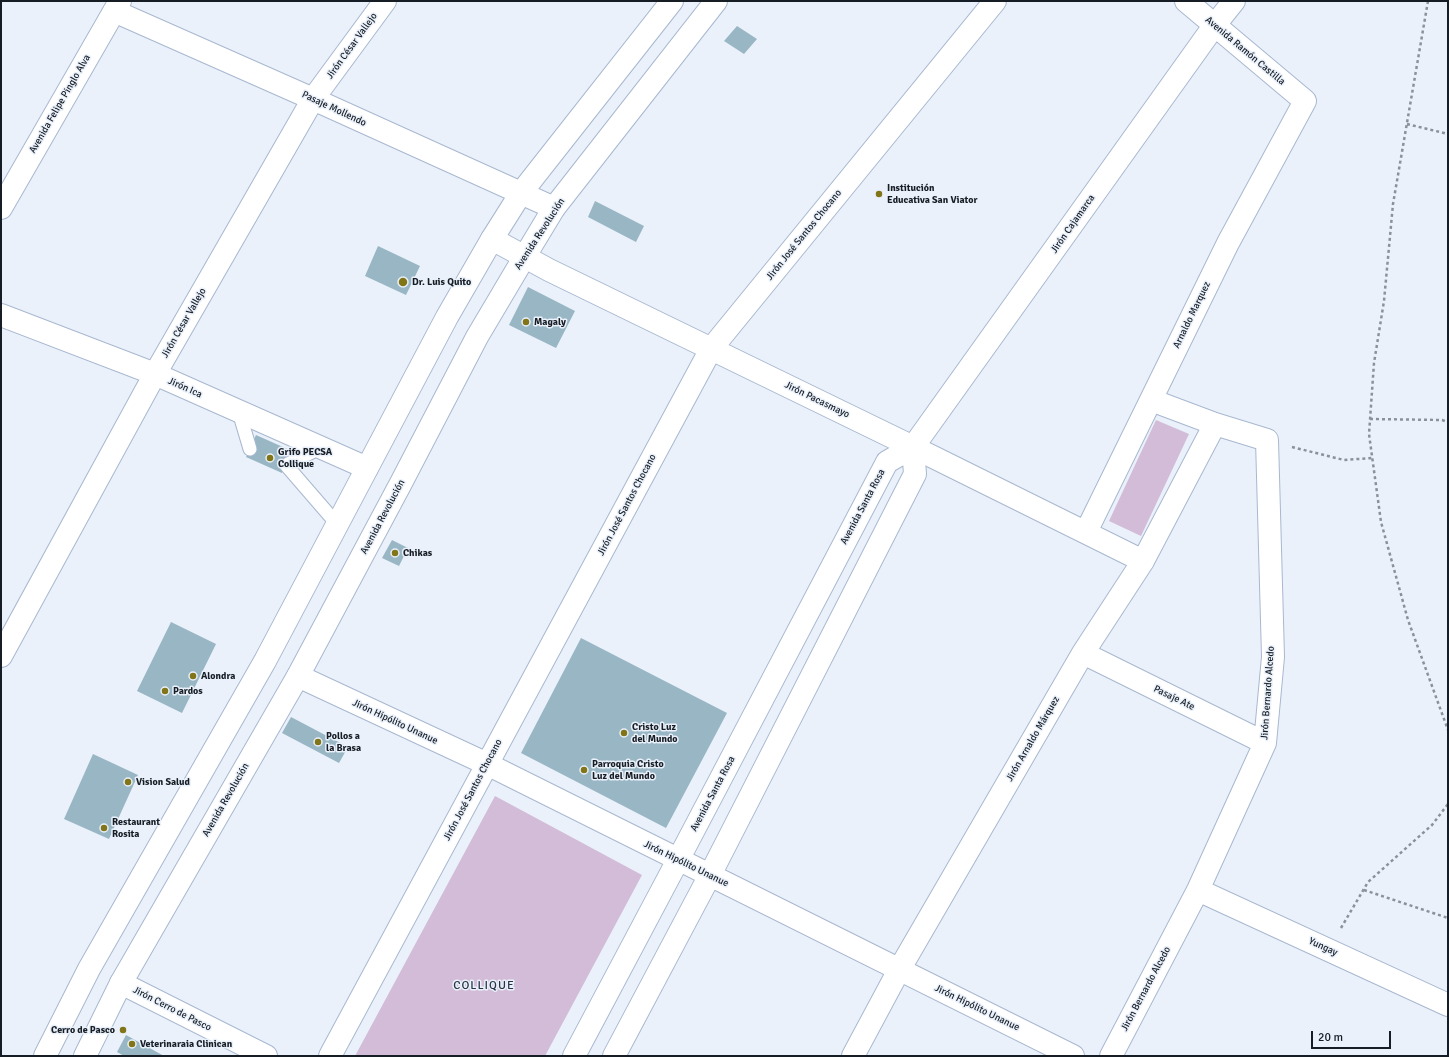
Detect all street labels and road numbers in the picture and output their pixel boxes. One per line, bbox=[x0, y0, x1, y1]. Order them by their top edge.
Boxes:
street label: Jirón César Vallejo bbox=[324, 11, 380, 81]
street label: Avenida Ramón Castilla bbox=[1203, 14, 1287, 88]
street label: Avenida Felipe Pinglo Alva bbox=[27, 53, 93, 155]
street label: Pasaje Mollendo bbox=[300, 89, 368, 129]
street label: Jirón José Santos Chocano bbox=[764, 187, 844, 283]
street label: Jirón Cajamarca bbox=[1048, 192, 1098, 256]
street label: Avenida Revolución bbox=[512, 196, 568, 272]
street label: Arnaldo Marquez bbox=[1171, 280, 1213, 350]
street label: Jirón César Vallejo bbox=[159, 286, 209, 360]
street label: Jirón Ica bbox=[166, 375, 204, 401]
street label: Jirón Pacasmayo bbox=[783, 379, 851, 421]
street label: Jirón José Santos Chocano bbox=[595, 452, 659, 558]
street label: Avenida Santa Rosa bbox=[838, 467, 888, 547]
street label: Avenida Revolución bbox=[358, 478, 408, 556]
street label: Jirón Bernardo Alcedo bbox=[1259, 646, 1277, 740]
street label: Pasaje Ate bbox=[1151, 683, 1197, 713]
street label: Jirón Arnaldo Márquez bbox=[1004, 694, 1062, 784]
street label: Jirón Hipólito Unanue bbox=[350, 697, 440, 747]
street label: Jirón José Santos Chocano bbox=[441, 737, 505, 843]
street label: Avenida Santa Rosa bbox=[688, 754, 738, 834]
street label: Avenida Revolución bbox=[200, 761, 252, 839]
street label: Jirón Hipólito Unanue bbox=[642, 838, 730, 890]
street label: Yungay bbox=[1307, 935, 1339, 959]
street label: Jirón Bernardo Alcedo bbox=[1119, 945, 1173, 1033]
street label: Jirón Hipólito Unanue bbox=[933, 982, 1021, 1034]
street label: Jirón Cerro de Pasco bbox=[131, 984, 213, 1034]

